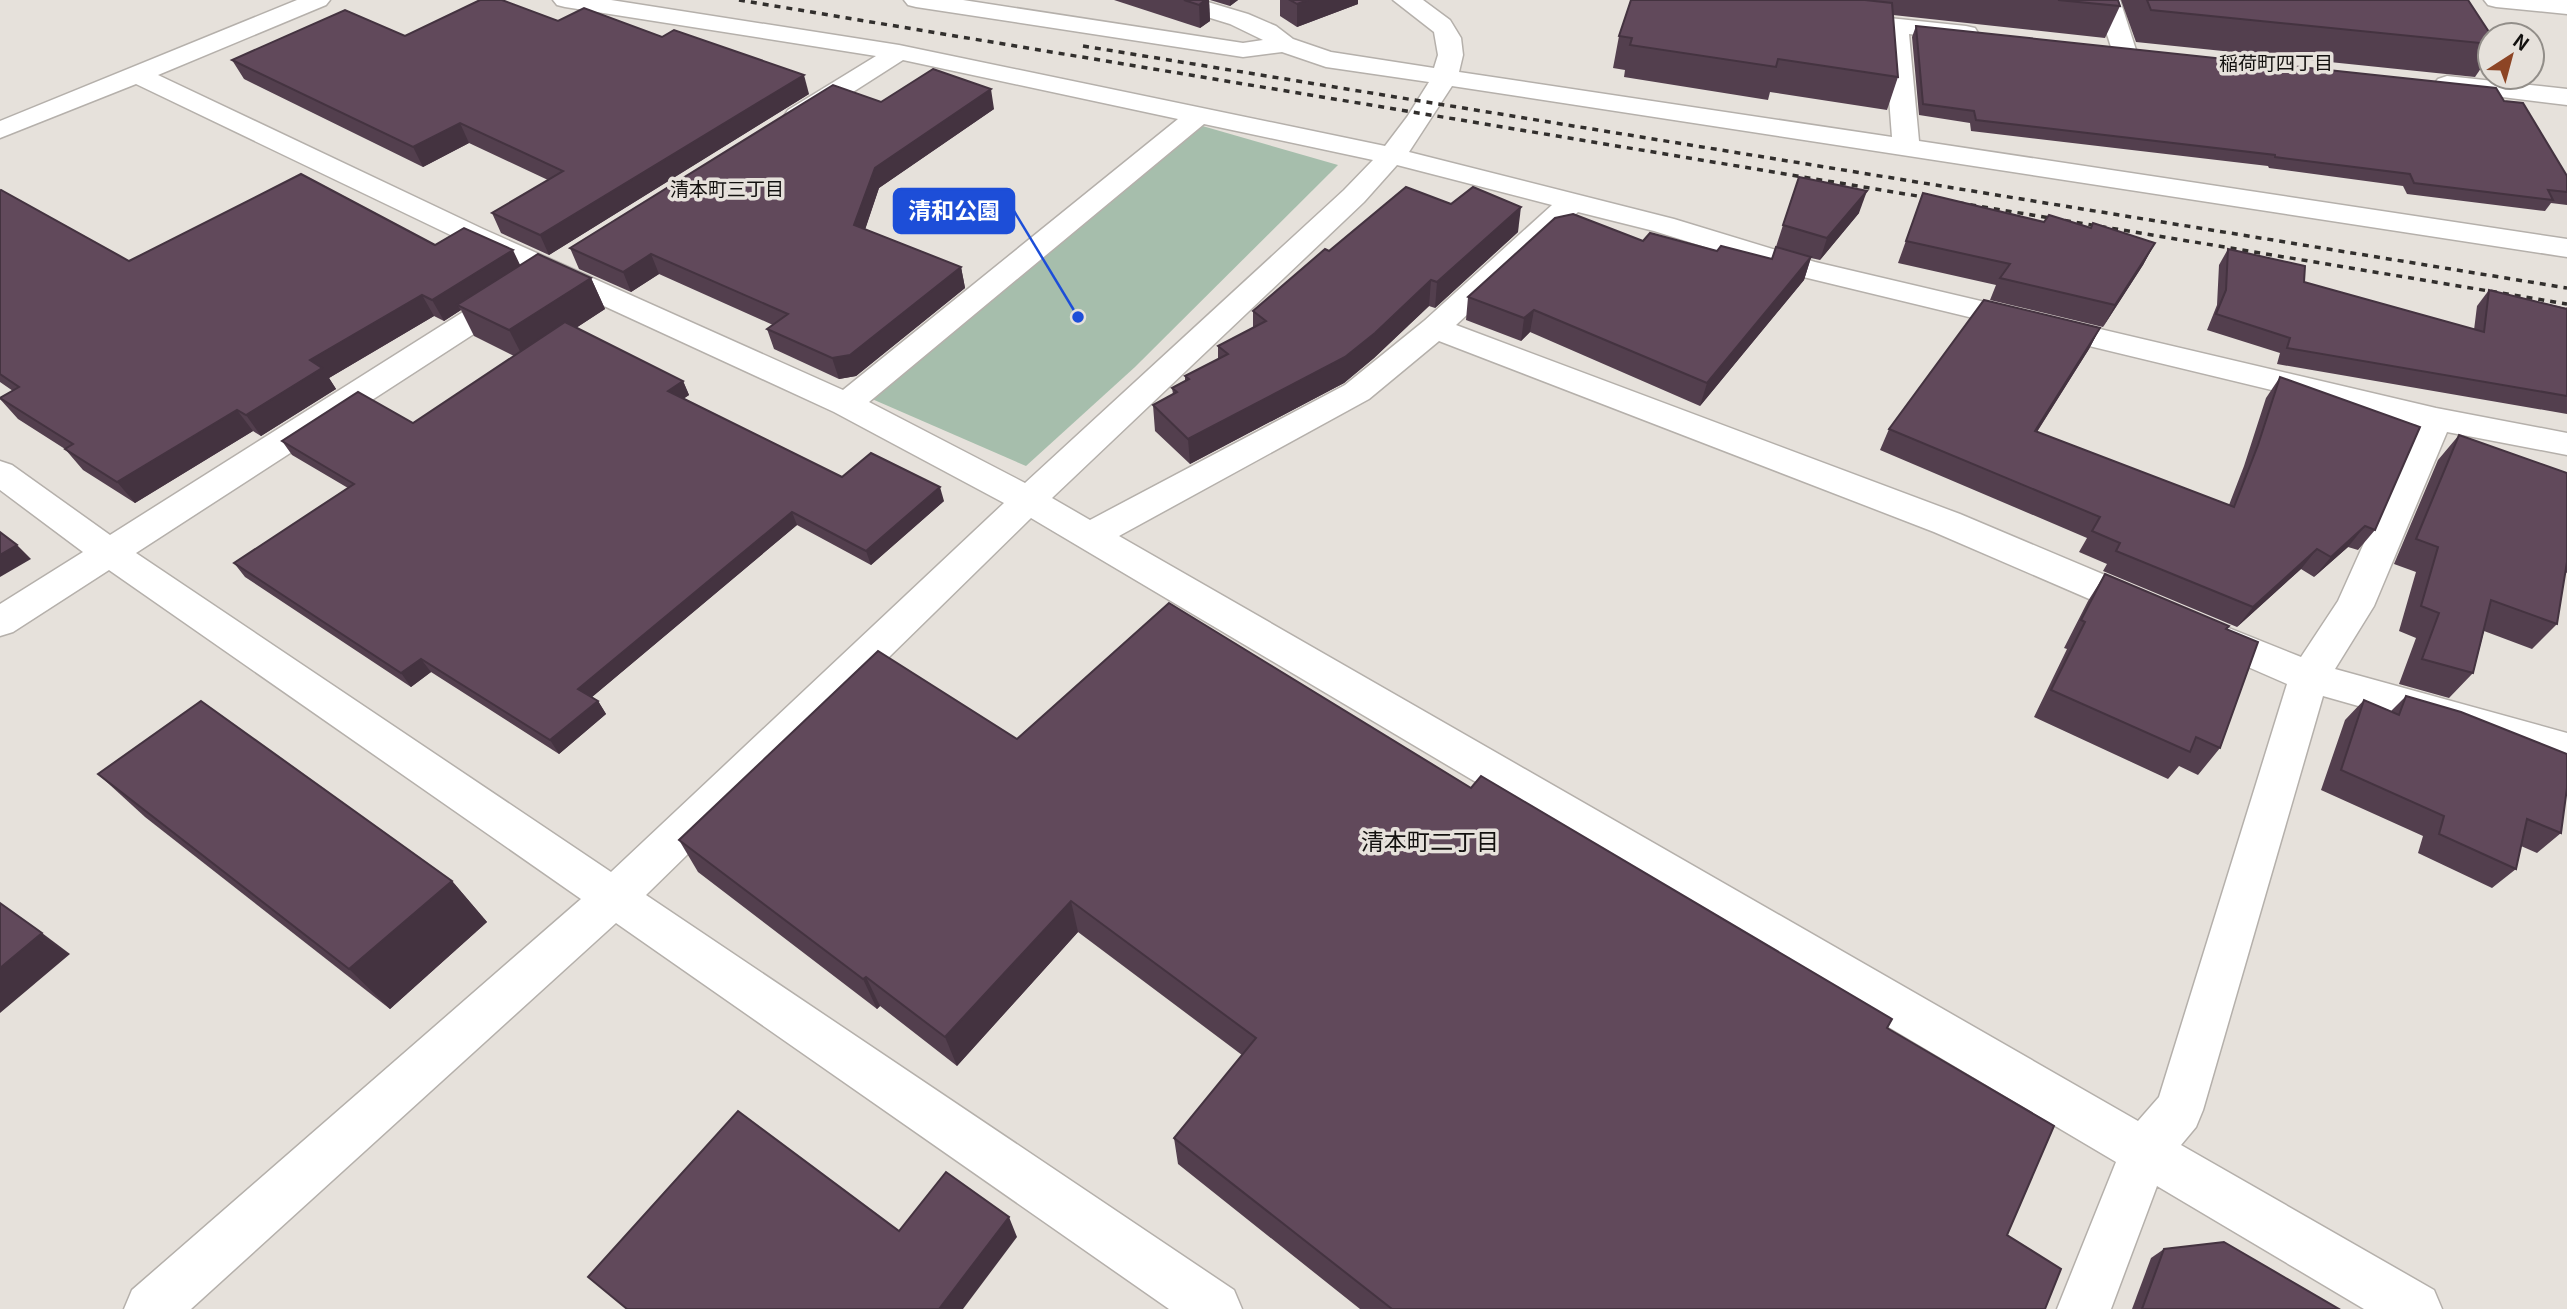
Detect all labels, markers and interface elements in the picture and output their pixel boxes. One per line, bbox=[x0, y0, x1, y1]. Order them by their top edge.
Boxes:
north arrow bbox=[2476, 21, 2546, 91]
text: N bbox=[2508, 26, 2536, 56]
district label: 稲荷町四丁目 bbox=[2219, 48, 2333, 75]
district label: 清本町三丁目 bbox=[670, 174, 784, 201]
callout: 清和公園 bbox=[894, 189, 1014, 233]
text: 清和公園 bbox=[908, 192, 1000, 226]
district label: 清本町二丁目 bbox=[1361, 823, 1499, 857]

